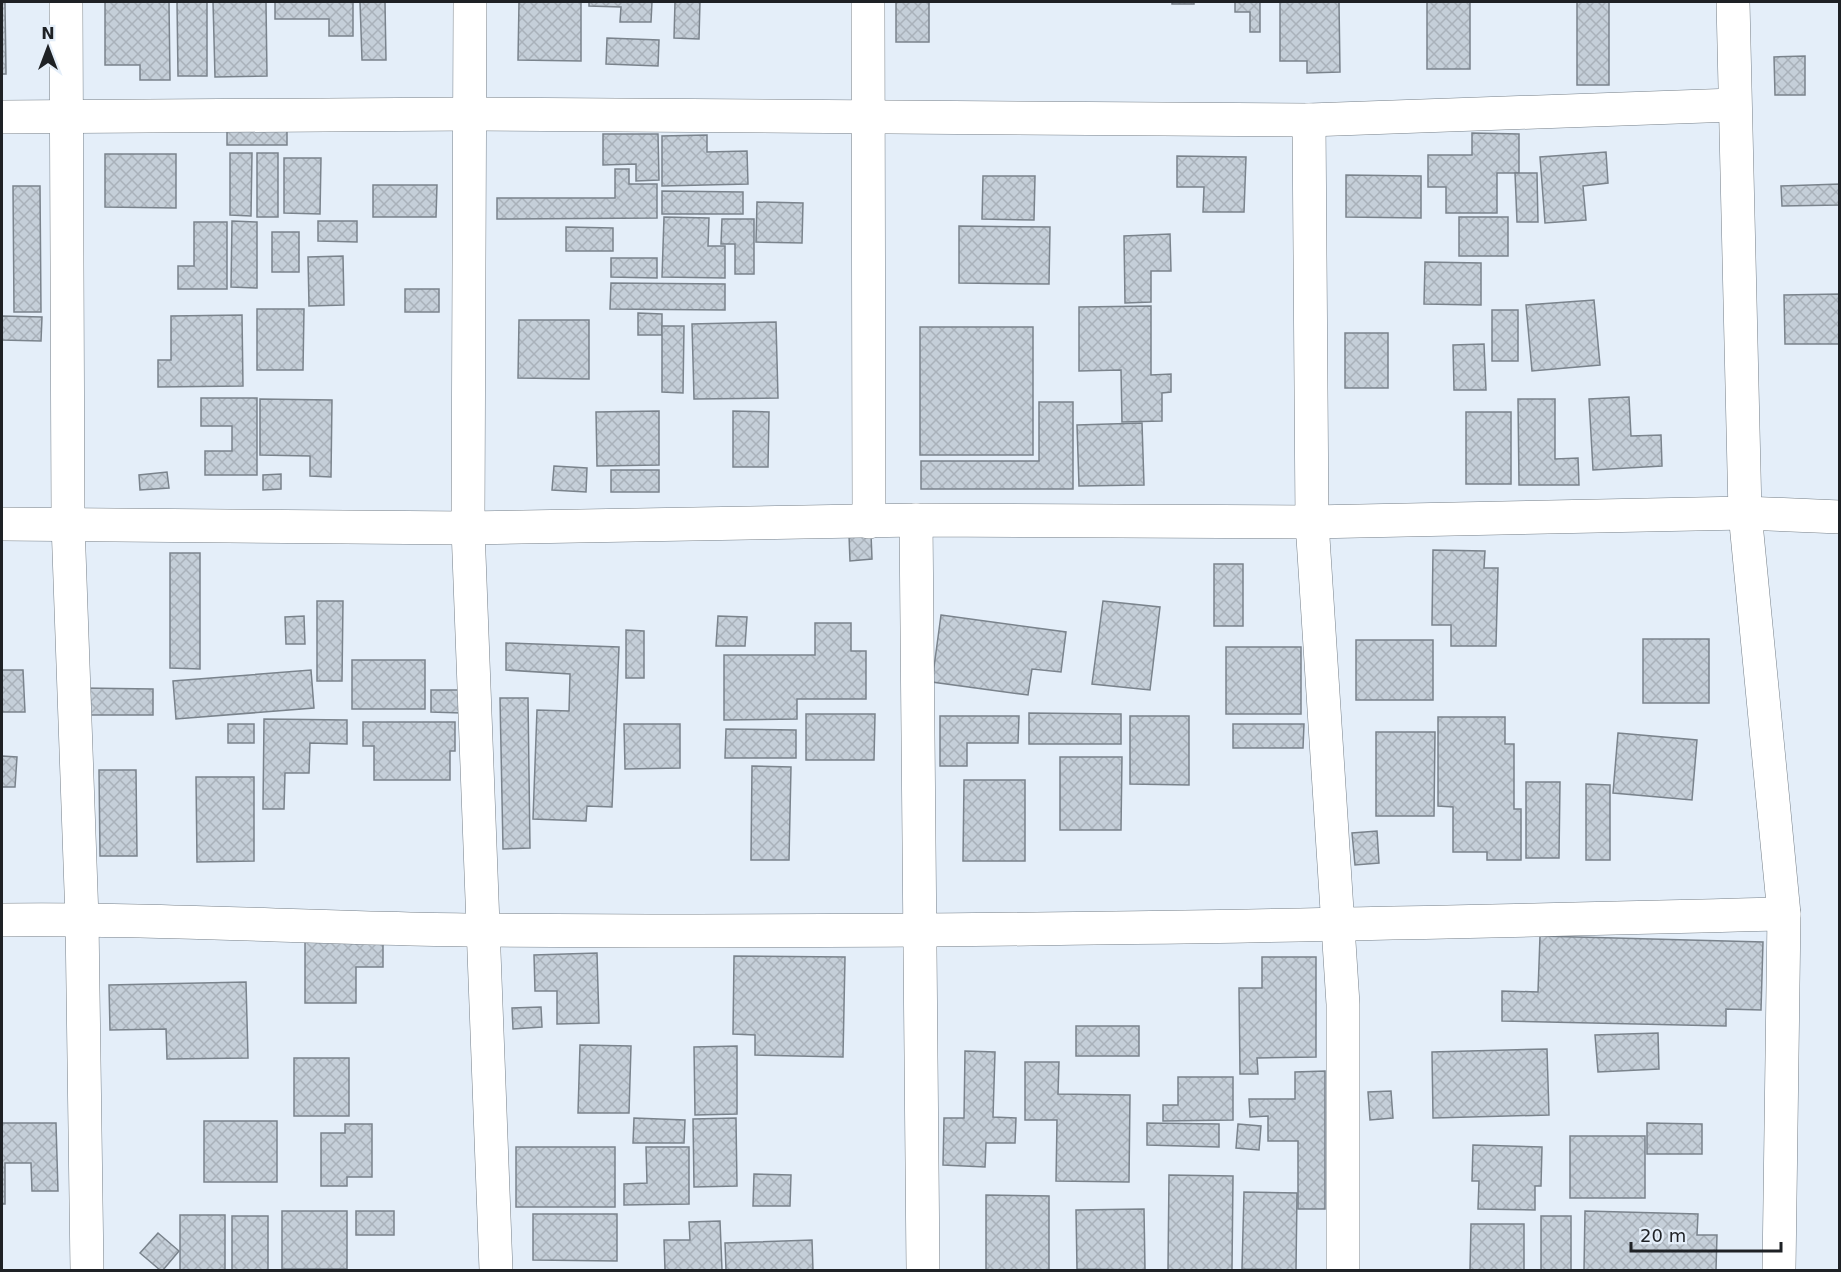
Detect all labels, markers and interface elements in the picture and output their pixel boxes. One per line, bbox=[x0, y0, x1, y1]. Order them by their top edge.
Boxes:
north arrow bbox=[18, 18, 78, 78]
text: N bbox=[41, 24, 55, 43]
scale bar bbox=[1631, 1215, 1781, 1253]
text: 20 m bbox=[1640, 1225, 1686, 1246]

